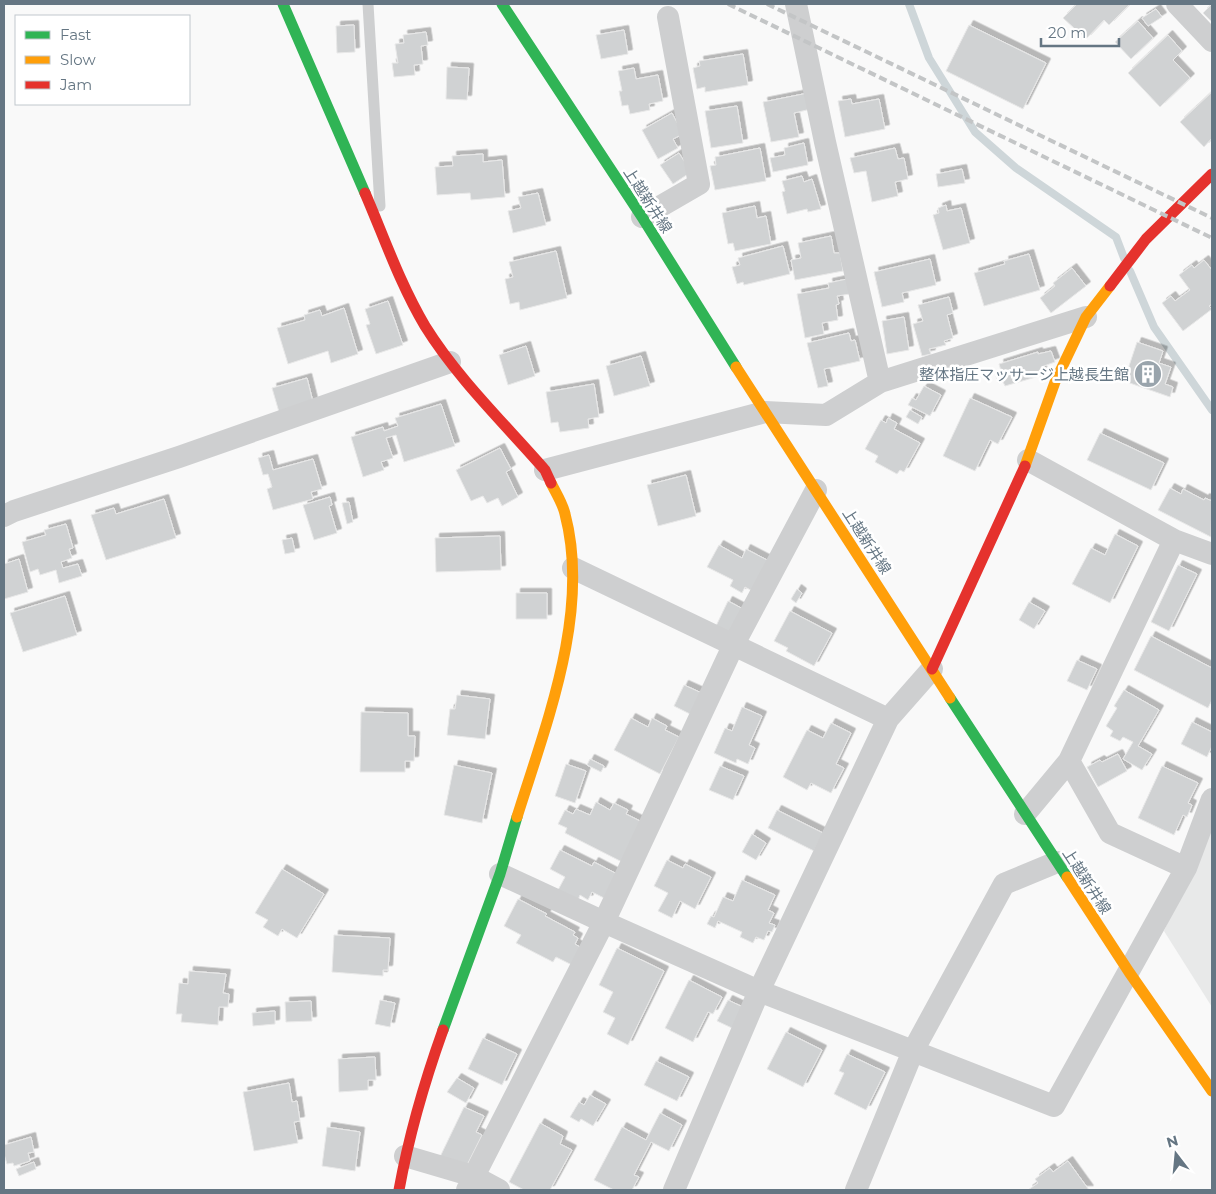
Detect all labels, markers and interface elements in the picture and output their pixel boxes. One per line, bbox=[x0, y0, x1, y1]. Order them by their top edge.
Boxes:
legend bbox=[15, 15, 190, 105]
scale bar bbox=[1041, 15, 1118, 47]
text: 20 m bbox=[1048, 23, 1086, 42]
text: Fast bbox=[60, 25, 91, 44]
text: Slow bbox=[60, 50, 96, 69]
text: Jam bbox=[59, 75, 92, 94]
street label: 上越新井線 bbox=[620, 163, 676, 237]
building icon: 整体指圧マッサージ上越長生館 bbox=[1133, 359, 1163, 389]
place label: 整体指圧マッサージ上越長生館 bbox=[919, 365, 1129, 384]
street label: 上越新井線 bbox=[839, 504, 895, 578]
street label: 上越新井線 bbox=[1059, 844, 1115, 918]
north arrow bbox=[1151, 1129, 1201, 1179]
text: N bbox=[1164, 1131, 1180, 1152]

